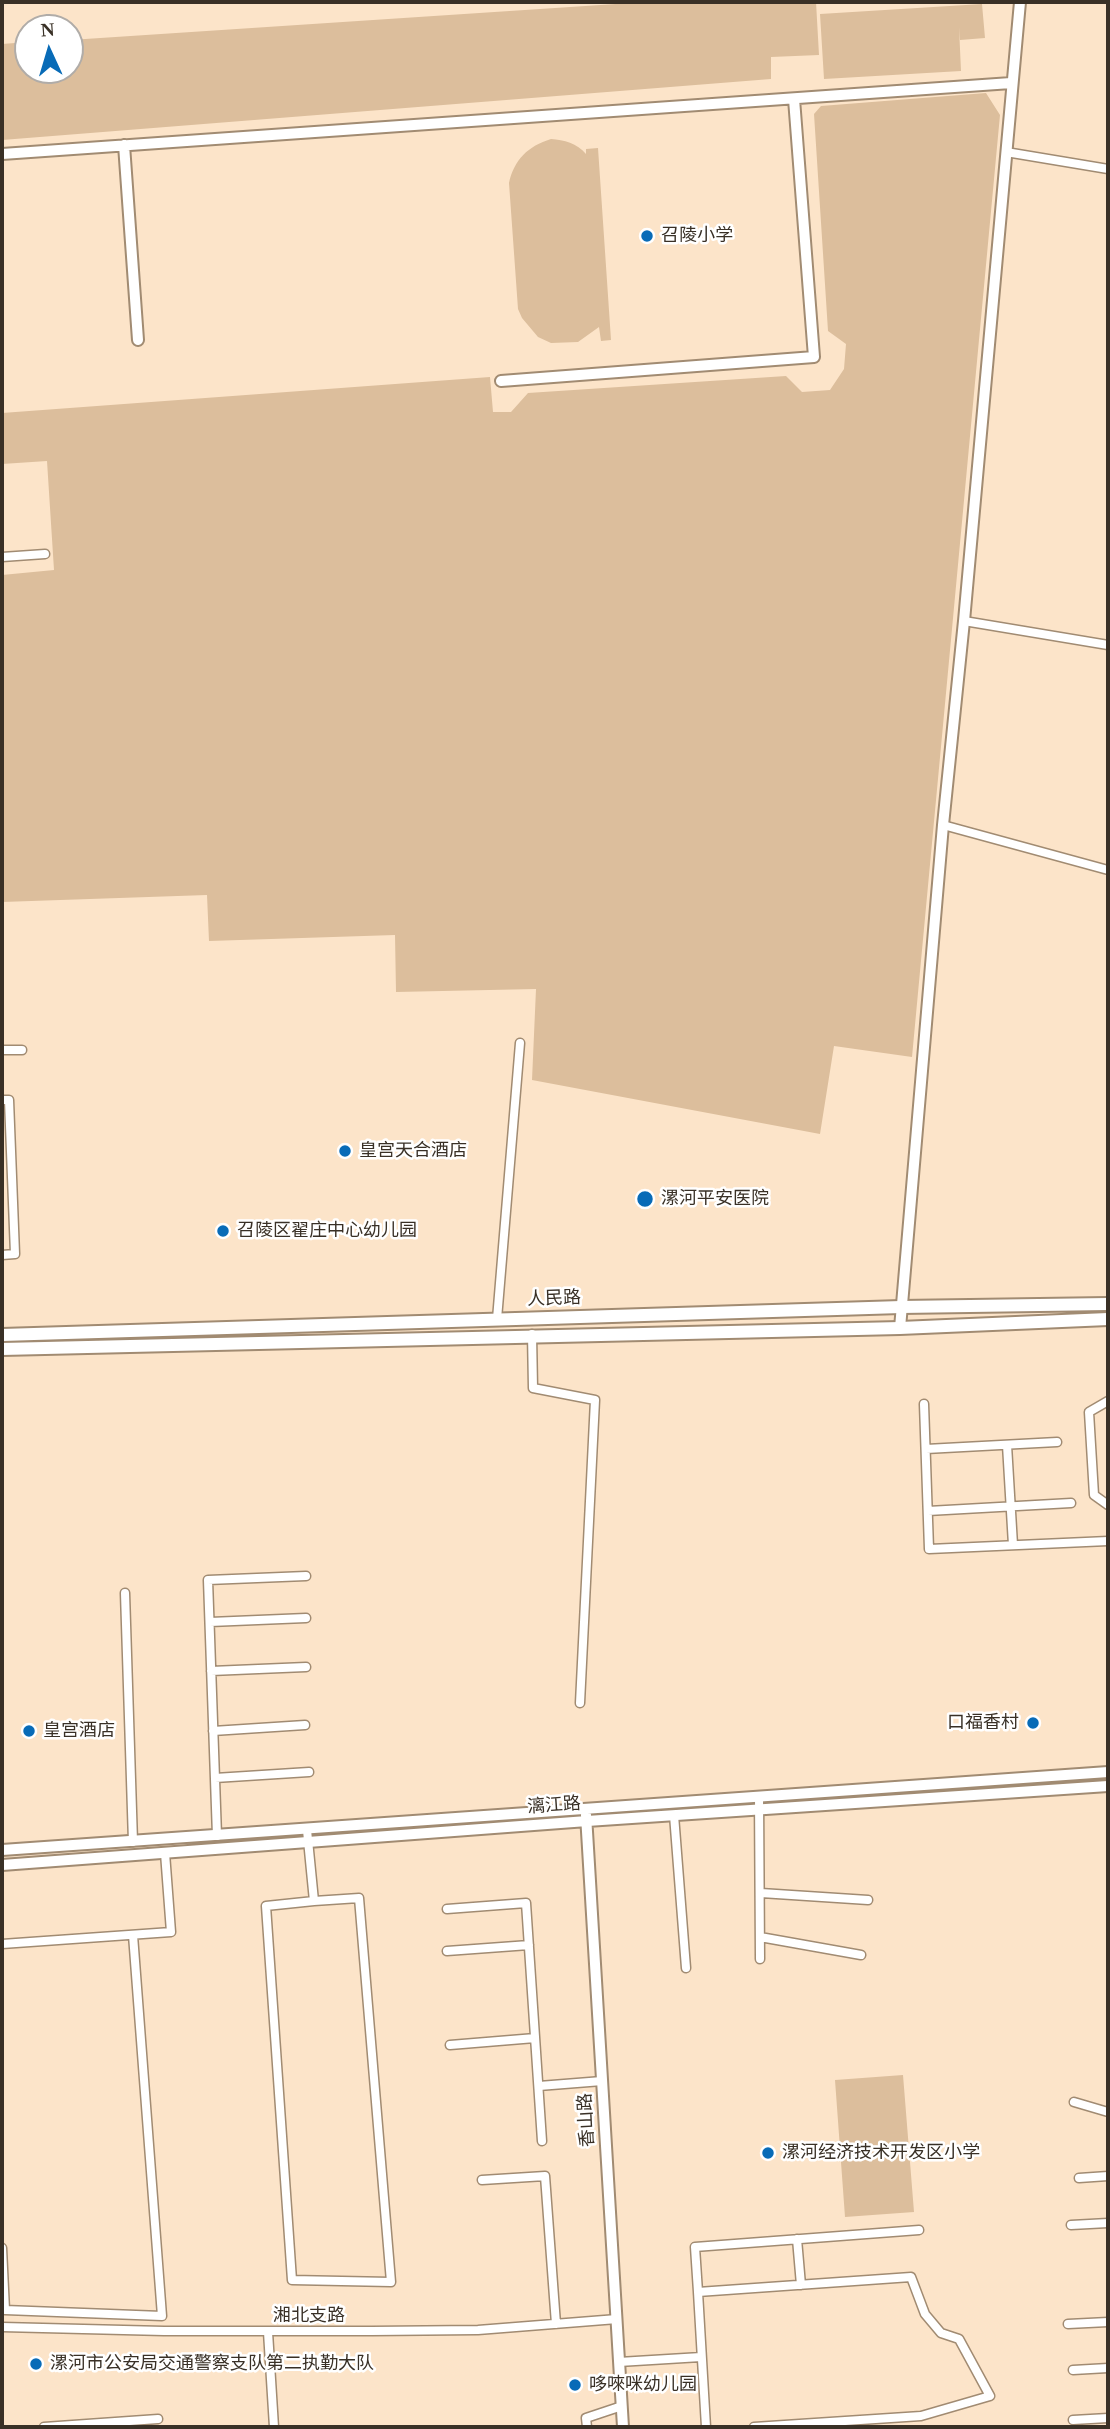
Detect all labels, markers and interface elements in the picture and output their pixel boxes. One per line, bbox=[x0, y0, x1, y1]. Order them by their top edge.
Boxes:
north arrow bbox=[14, 14, 84, 84]
text: N bbox=[40, 19, 55, 41]
place label: 召陵小学 bbox=[661, 225, 733, 247]
marker: 召陵小学 bbox=[639, 228, 655, 244]
place label: 皇宫天合酒店 bbox=[359, 1140, 467, 1162]
marker: 皇宫天合酒店 bbox=[337, 1143, 353, 1159]
place label: 漯河平安医院 bbox=[661, 1188, 769, 1210]
marker: 漯河平安医院 bbox=[635, 1189, 655, 1209]
place label: 召陵区翟庄中心幼儿园 bbox=[237, 1220, 417, 1242]
marker: 召陵区翟庄中心幼儿园 bbox=[215, 1223, 231, 1239]
street label: 人民路 bbox=[527, 1287, 581, 1311]
place label: 口福香村 bbox=[947, 1712, 1019, 1734]
marker: 口福香村 bbox=[1025, 1715, 1041, 1731]
place label: 皇宫酒店 bbox=[43, 1720, 115, 1742]
marker: 皇宫酒店 bbox=[21, 1723, 37, 1739]
street label: 漓江路 bbox=[526, 1793, 582, 1819]
street label: 香山路 bbox=[575, 2092, 599, 2148]
place label: 漯河经济技术开发区小学 bbox=[782, 2142, 980, 2164]
marker: 漯河经济技术开发区小学 bbox=[760, 2145, 776, 2161]
street label: 湘北支路 bbox=[273, 2305, 345, 2327]
place label: 漯河市公安局交通警察支队第二执勤大队 bbox=[50, 2353, 374, 2375]
marker: 漯河市公安局交通警察支队第二执勤大队 bbox=[28, 2356, 44, 2372]
place label: 哆唻咪幼儿园 bbox=[589, 2374, 697, 2396]
marker: 哆唻咪幼儿园 bbox=[567, 2377, 583, 2393]

